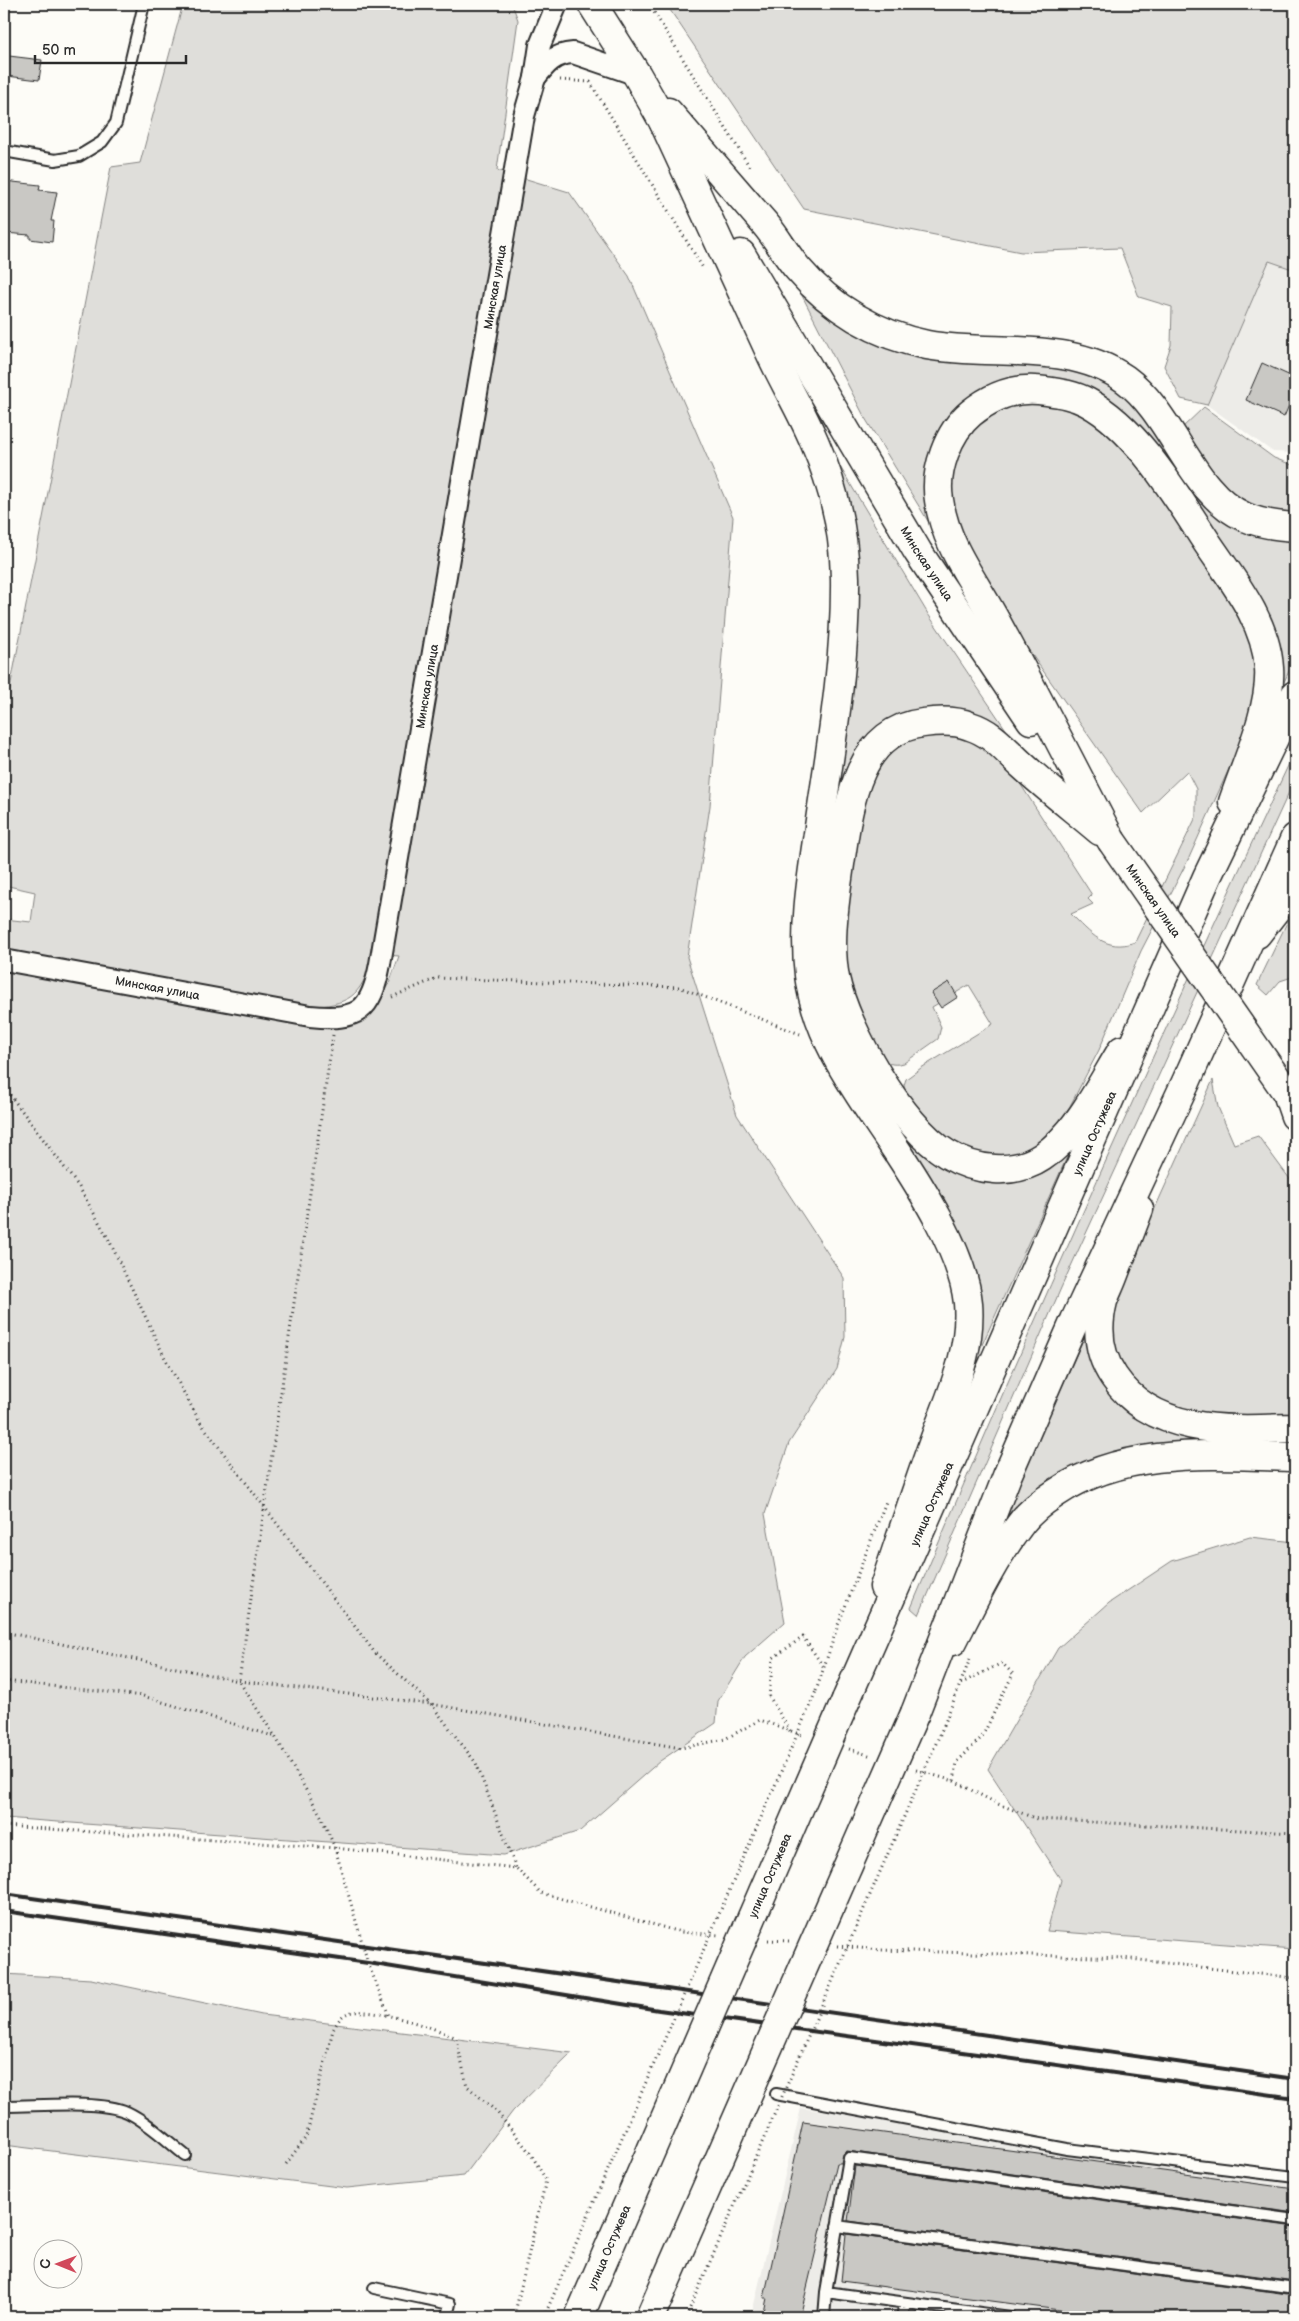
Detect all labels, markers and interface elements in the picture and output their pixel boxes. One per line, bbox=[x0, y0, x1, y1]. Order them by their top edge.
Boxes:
scale bar bbox=[35, 32, 186, 64]
text: 50 m bbox=[42, 41, 76, 60]
street label: Минская улица bbox=[480, 243, 510, 331]
street label: Минская улица bbox=[897, 524, 956, 604]
street label: Минская улица bbox=[413, 643, 442, 730]
street label: Минская улица bbox=[1123, 861, 1184, 940]
street label: Минская улица bbox=[114, 973, 201, 1003]
street label: улица Остужева bbox=[1070, 1089, 1120, 1178]
street label: улица Остужева bbox=[907, 1460, 957, 1549]
street label: улица Остужева bbox=[745, 1831, 795, 1920]
street label: улица Остужева bbox=[584, 2203, 634, 2292]
north arrow bbox=[32, 2238, 82, 2288]
text: С bbox=[37, 2259, 54, 2269]

